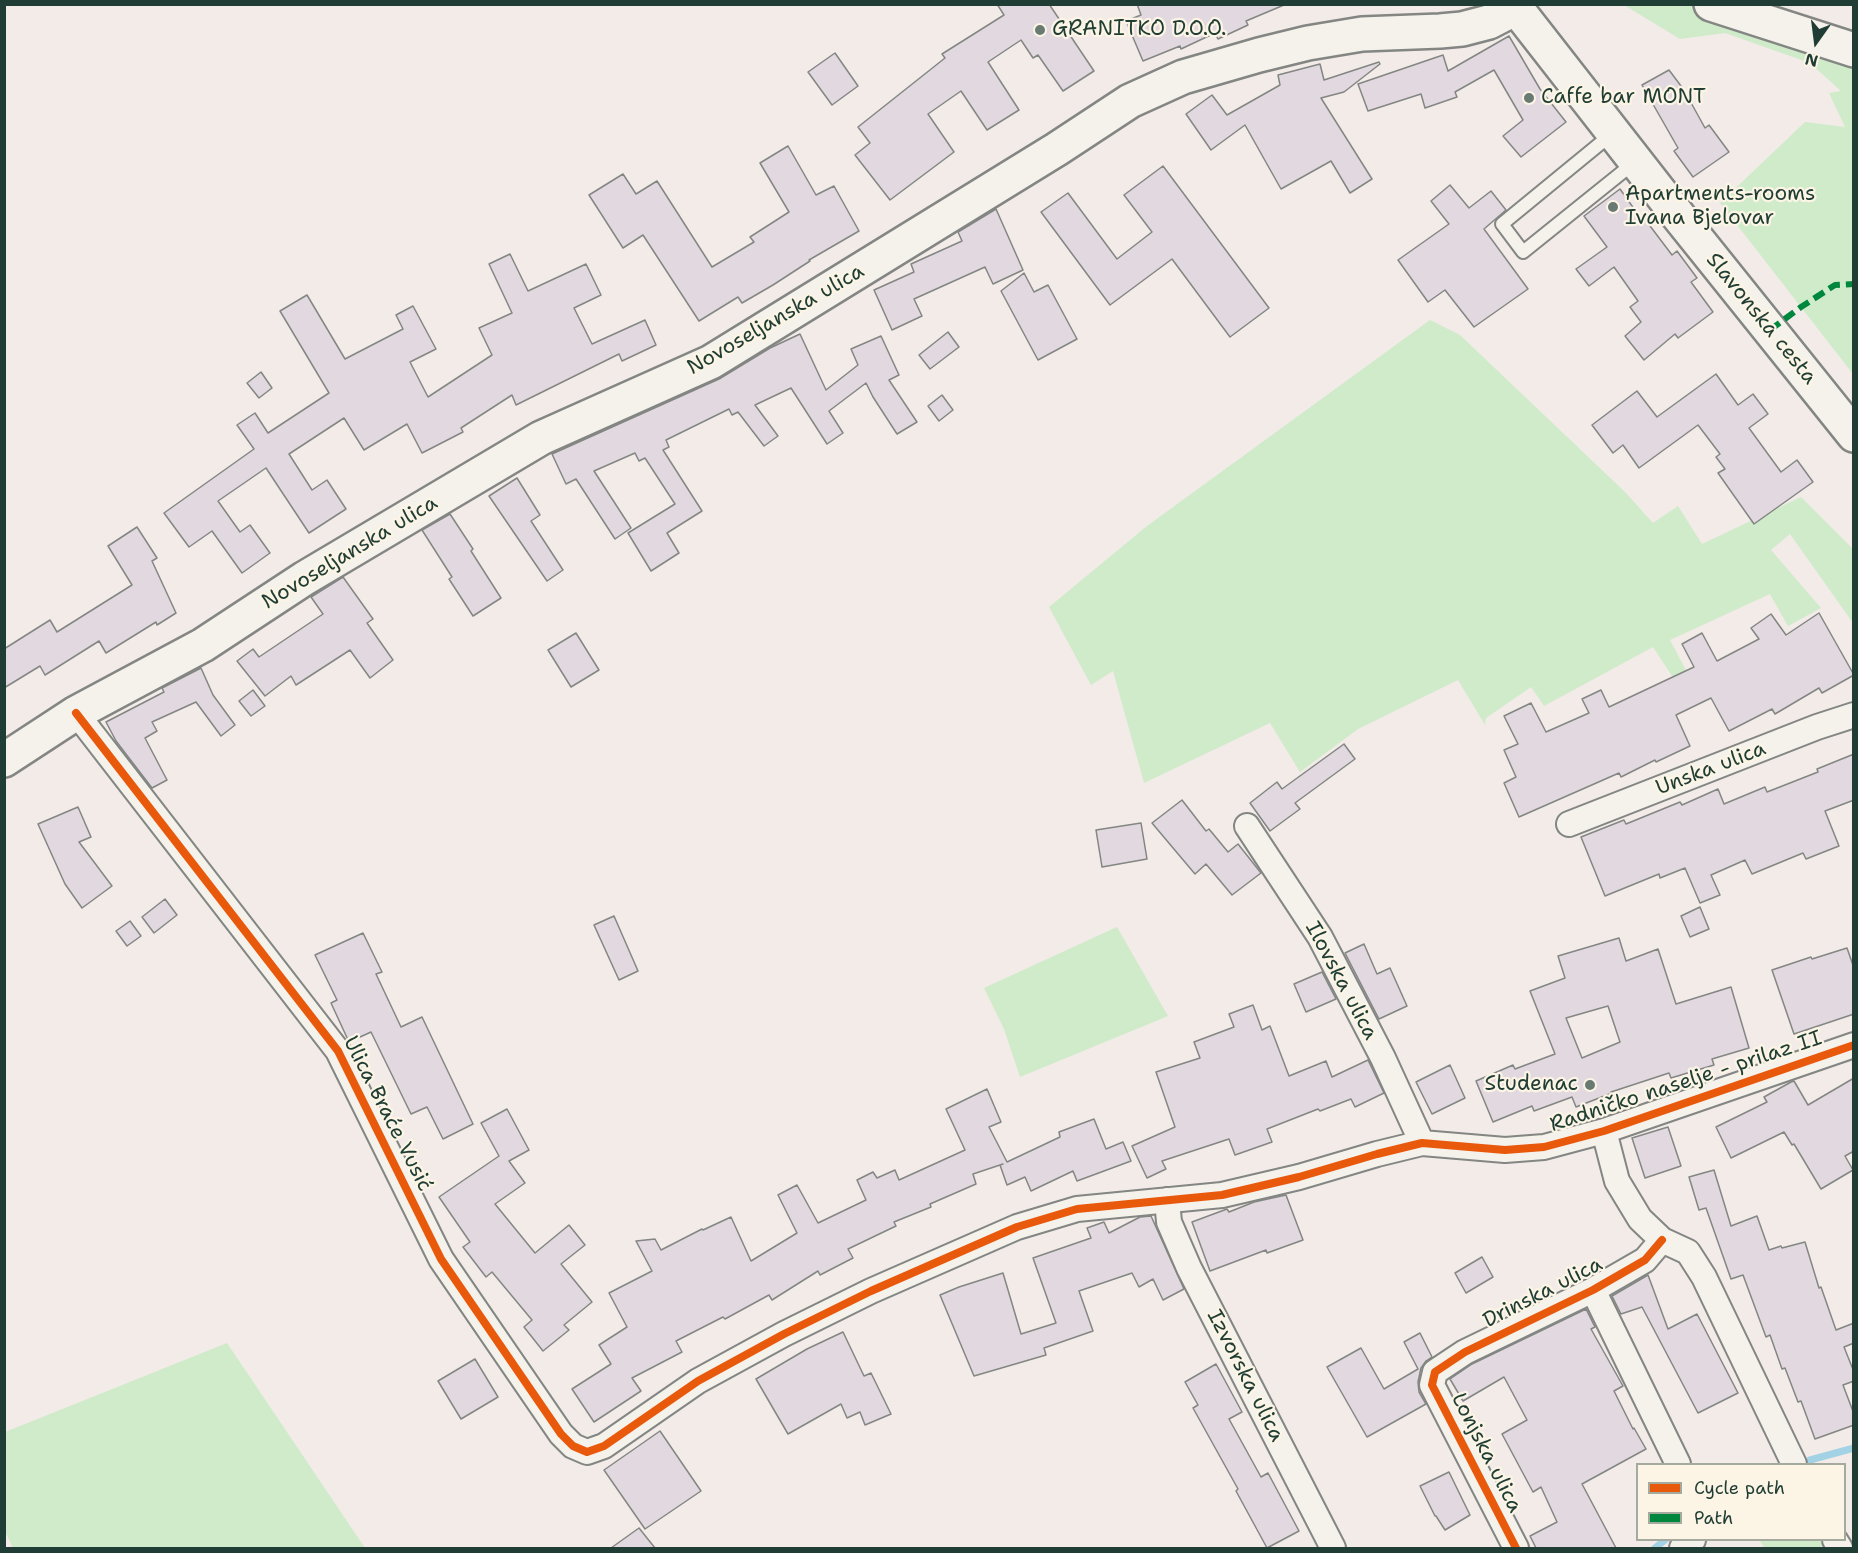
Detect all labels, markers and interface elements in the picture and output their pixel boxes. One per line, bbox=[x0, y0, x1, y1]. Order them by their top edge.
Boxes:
north arrow bbox=[1786, 12, 1846, 72]
place label: GRANITKO D.O.O. bbox=[1052, 17, 1226, 43]
marker: GRANITKO D.O.O. bbox=[1033, 23, 1047, 37]
text: N bbox=[1803, 48, 1820, 72]
place label: Caffe bar MONT bbox=[1541, 85, 1706, 111]
marker: Caffe bar MONT bbox=[1522, 91, 1536, 105]
place label: Apartments-rooms Ivana Bjelovar bbox=[1625, 182, 1815, 232]
marker: Apartments-rooms Ivana Bjelovar bbox=[1606, 200, 1620, 214]
street label: Slavonska cesta bbox=[1700, 248, 1822, 390]
street label: Novoseljanska ulica bbox=[683, 259, 869, 381]
street label: Novoseljanska ulica bbox=[258, 491, 442, 615]
street label: Unska ulica bbox=[1652, 736, 1770, 802]
street label: Ilovska ulica bbox=[1299, 918, 1383, 1044]
street label: Radničko naselje - prilaz II bbox=[1547, 1026, 1825, 1138]
street label: Ulica Braće Vusić bbox=[337, 1032, 437, 1196]
place label: Studenac bbox=[1485, 1072, 1578, 1098]
marker: Studenac bbox=[1583, 1078, 1597, 1092]
street label: Drinska ulica bbox=[1479, 1252, 1607, 1334]
street label: Izvorska ulica bbox=[1201, 1306, 1289, 1446]
street label: Lonjska ulica bbox=[1445, 1389, 1527, 1517]
legend bbox=[1636, 1463, 1846, 1541]
text: Cycle path bbox=[1694, 1476, 1785, 1500]
text: Path bbox=[1694, 1506, 1733, 1530]

